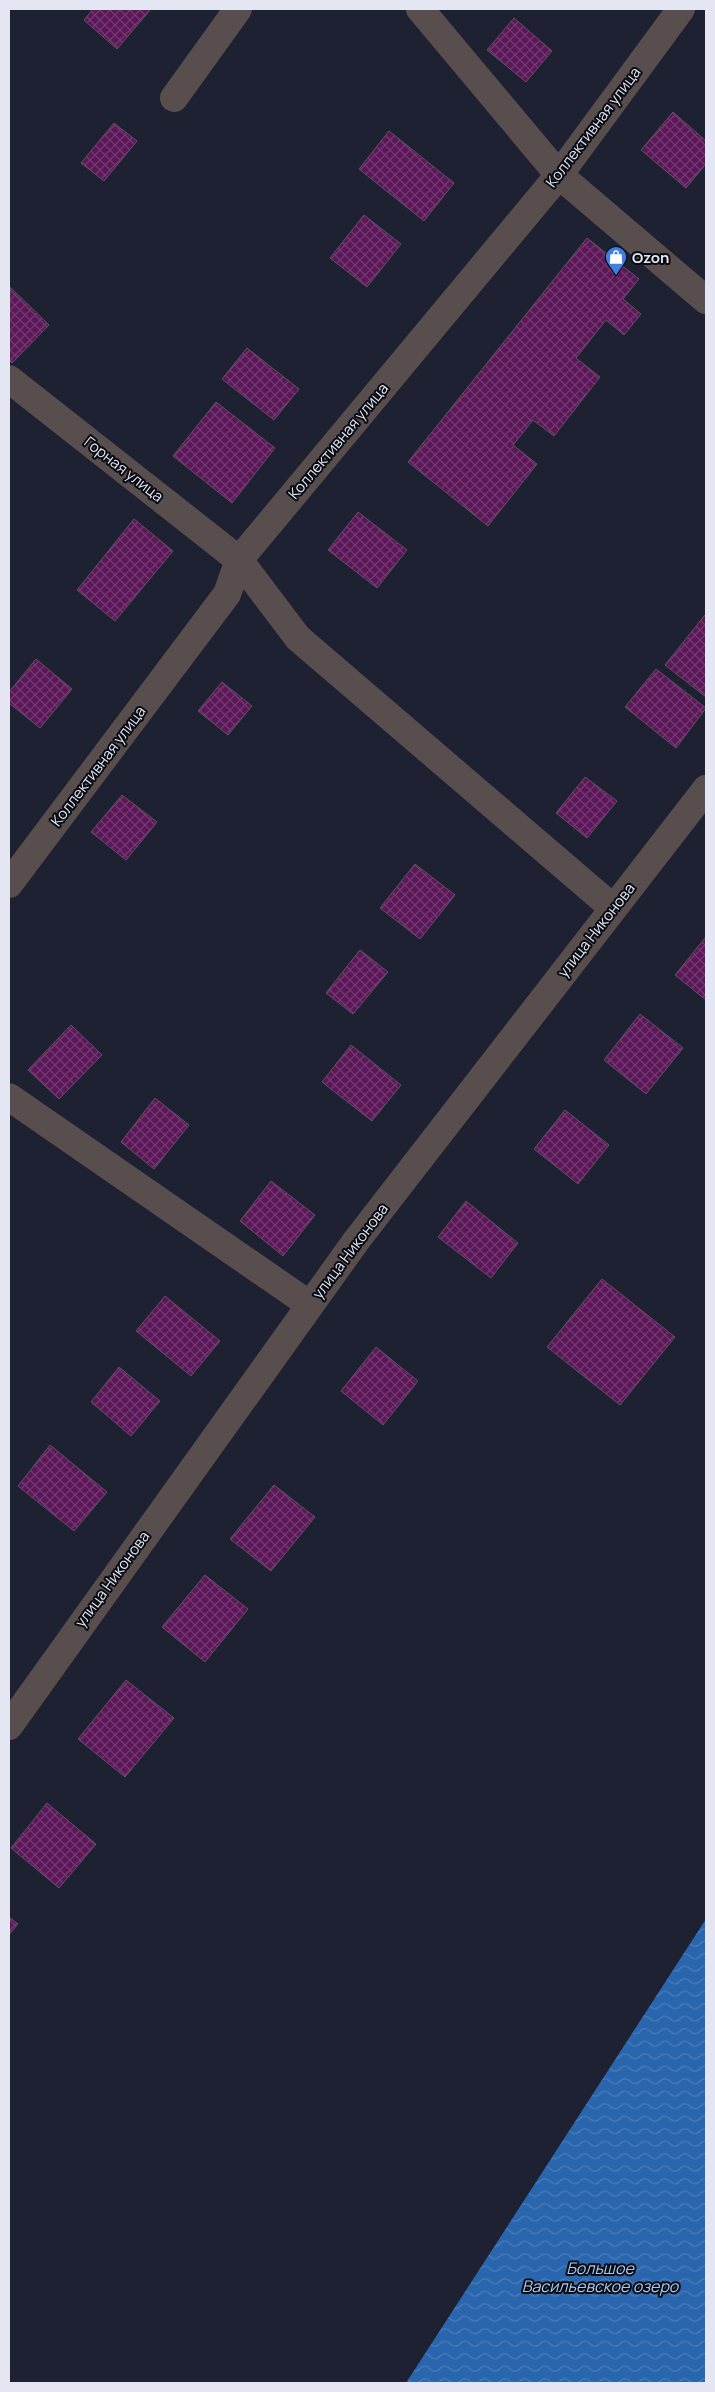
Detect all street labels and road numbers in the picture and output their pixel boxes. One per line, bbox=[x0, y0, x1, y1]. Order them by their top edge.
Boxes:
street label: Коллективная улица bbox=[541, 63, 645, 191]
street label: Коллективная улица bbox=[283, 378, 393, 504]
street label: Горная улица bbox=[80, 431, 168, 507]
street label: Коллективная улица bbox=[46, 702, 150, 830]
street label: улица Никонова bbox=[552, 878, 640, 982]
street label: улица Никонова bbox=[307, 1199, 393, 1303]
street label: улица Никонова bbox=[70, 1527, 154, 1631]

